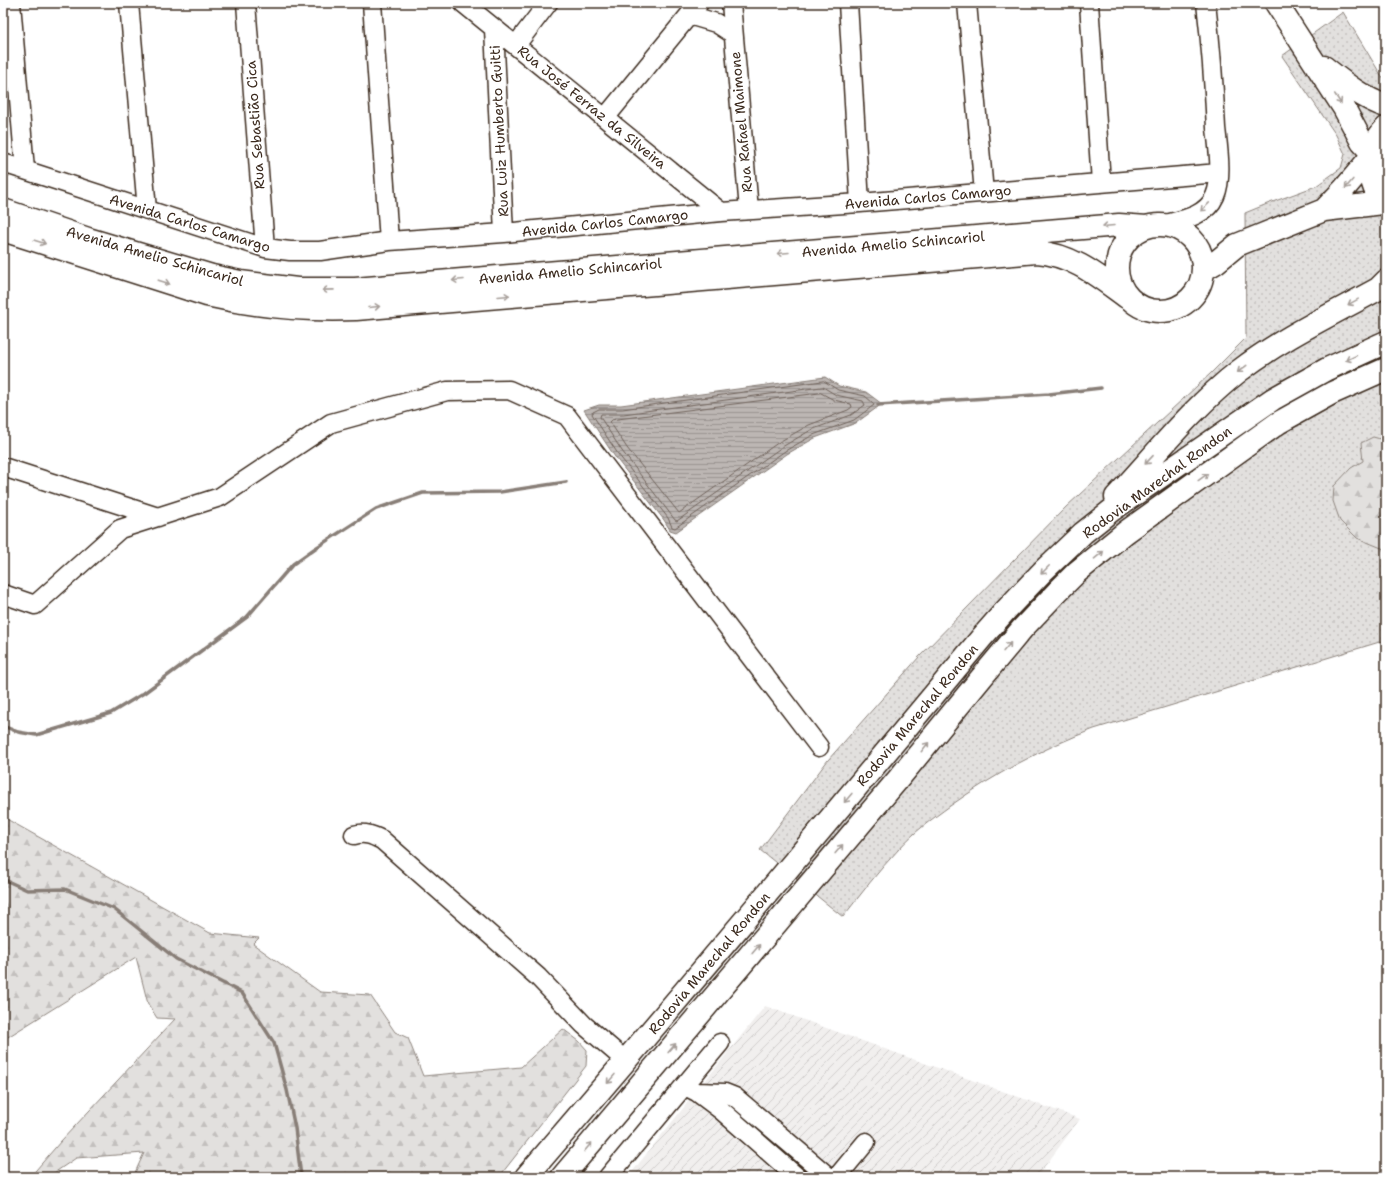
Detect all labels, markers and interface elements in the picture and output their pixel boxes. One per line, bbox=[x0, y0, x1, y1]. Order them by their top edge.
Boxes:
street label: Rua José Ferraz da Silveira bbox=[514, 41, 670, 173]
street label: Rua Luiz Humberto Guitti bbox=[486, 45, 512, 217]
street label: Rua Rafael Maimone bbox=[726, 51, 756, 193]
street label: Rua Sebastião Cica bbox=[242, 60, 268, 190]
one-way arrow bbox=[1334, 93, 1342, 104]
one-way arrow bbox=[1344, 179, 1353, 189]
street label: Avenida Carlos Camargo bbox=[844, 181, 1012, 213]
street label: Avenida Carlos Camargo bbox=[107, 190, 273, 256]
one-way arrow bbox=[1200, 203, 1210, 212]
street label: Avenida Carlos Camargo bbox=[521, 205, 689, 241]
street label: Avenida Amelio Schincariol bbox=[64, 222, 246, 290]
one-way arrow bbox=[1102, 222, 1115, 230]
street label: Avenida Amelio Schincariol bbox=[801, 227, 986, 261]
one-way arrow bbox=[34, 238, 46, 246]
one-way arrow bbox=[777, 249, 790, 257]
street label: Avenida Amelio Schincariol bbox=[478, 254, 663, 288]
one-way arrow bbox=[452, 276, 465, 284]
one-way arrow bbox=[157, 279, 170, 286]
one-way arrow bbox=[322, 286, 335, 293]
one-way arrow bbox=[497, 293, 510, 300]
one-way arrow bbox=[1347, 299, 1359, 307]
one-way arrow bbox=[367, 304, 380, 311]
one-way arrow bbox=[1345, 355, 1357, 362]
one-way arrow bbox=[1237, 365, 1248, 373]
street label: Rodovia Marechal Rondon bbox=[1079, 422, 1235, 542]
one-way arrow bbox=[1145, 455, 1154, 465]
one-way arrow bbox=[1197, 473, 1208, 481]
one-way arrow bbox=[1093, 550, 1104, 559]
one-way arrow bbox=[1040, 565, 1049, 575]
street label: Rodovia Marechal Rondon bbox=[852, 640, 982, 790]
one-way arrow bbox=[1003, 642, 1012, 652]
one-way arrow bbox=[920, 742, 929, 753]
one-way arrow bbox=[844, 793, 853, 803]
one-way arrow bbox=[835, 844, 844, 855]
street label: Rodovia Marechal Rondon bbox=[644, 888, 774, 1038]
one-way arrow bbox=[751, 943, 760, 954]
one-way arrow bbox=[667, 1043, 676, 1053]
one-way arrow bbox=[606, 1074, 615, 1084]
one-way arrow bbox=[583, 1142, 592, 1153]

